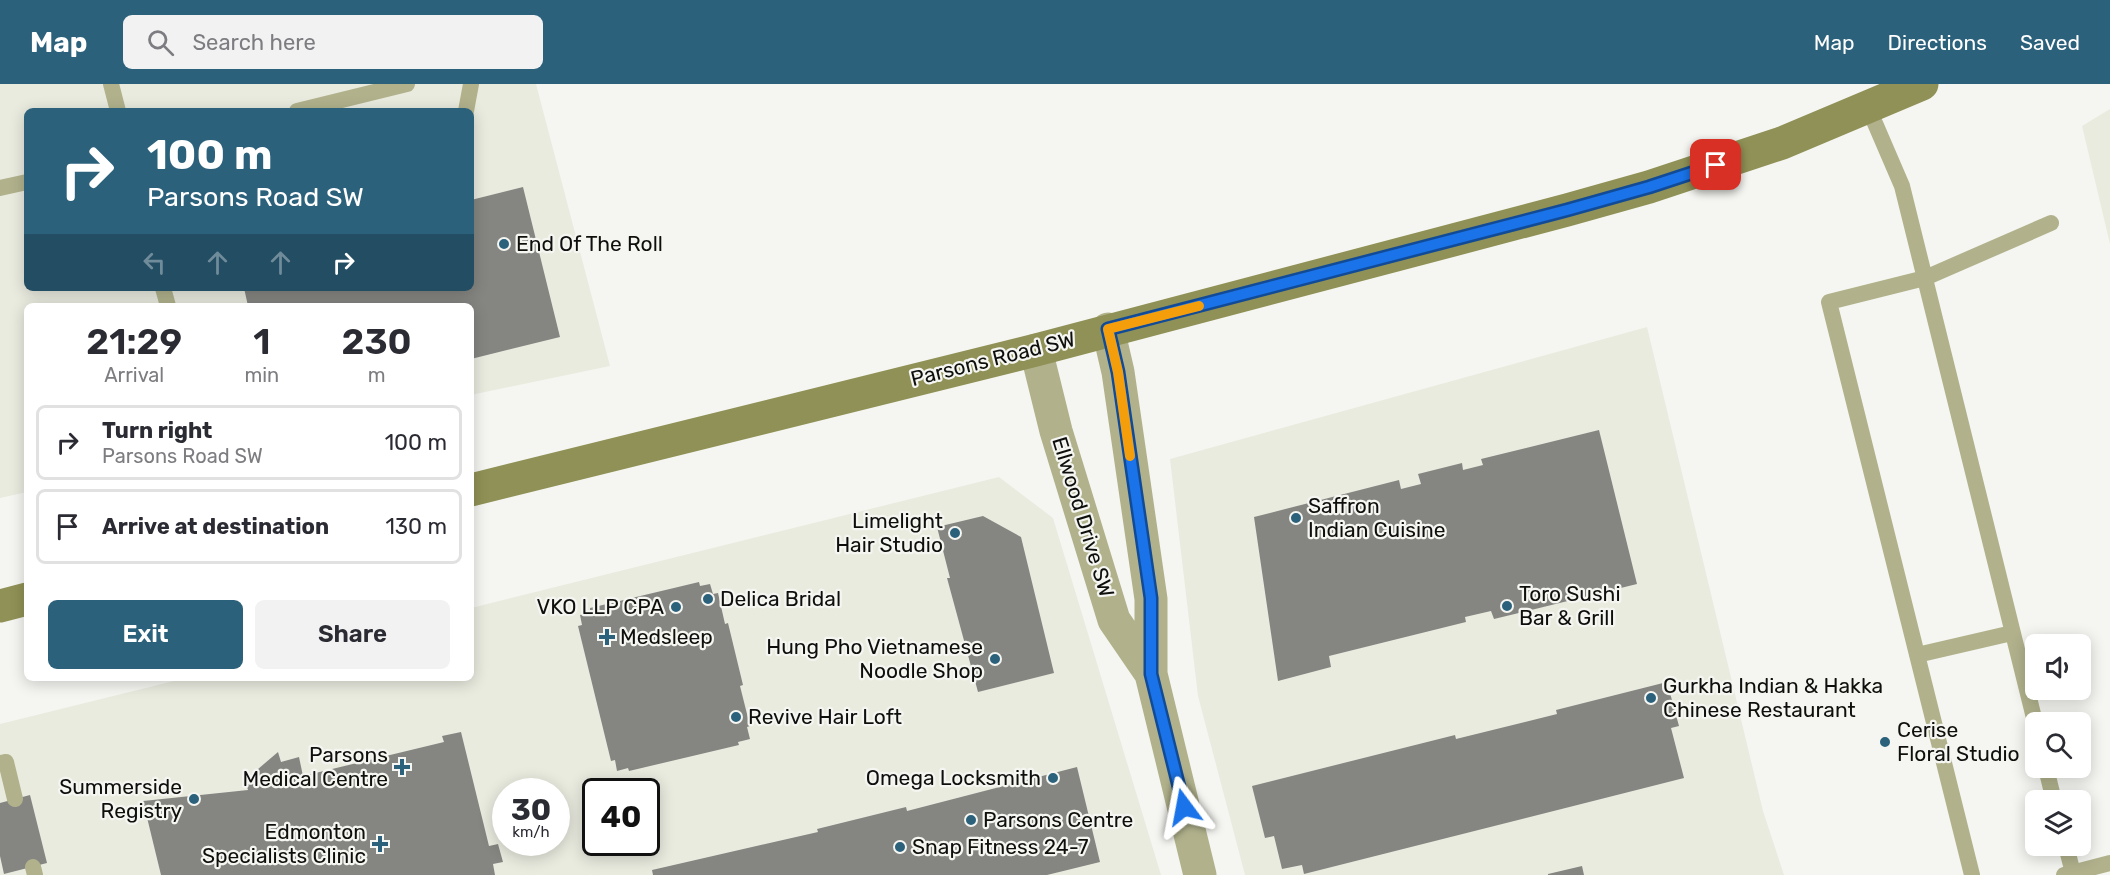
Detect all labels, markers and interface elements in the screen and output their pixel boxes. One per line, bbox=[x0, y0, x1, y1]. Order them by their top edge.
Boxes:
search box bbox=[123, 15, 543, 69]
text: Map bbox=[30, 26, 87, 59]
icon: search bbox=[144, 26, 177, 59]
text: Search here bbox=[192, 29, 316, 56]
text: Map bbox=[1814, 30, 1855, 55]
text: Directions bbox=[1888, 30, 1987, 55]
text: Saved bbox=[2020, 30, 2080, 55]
text: 100 m bbox=[147, 130, 272, 180]
icon: right bbox=[48, 132, 126, 210]
pin bbox=[1690, 139, 1741, 190]
icon: arrive bbox=[1699, 148, 1732, 181]
text: Parsons Road SW bbox=[147, 181, 364, 213]
place label: End Of The Roll bbox=[516, 231, 663, 256]
marker: End Of The Roll bbox=[497, 237, 511, 251]
icon: left bbox=[138, 246, 171, 279]
icon: ahead bbox=[201, 246, 234, 279]
icon: ahead bbox=[264, 246, 297, 279]
icon: right bbox=[327, 246, 360, 279]
text: 21:29 bbox=[86, 320, 182, 363]
text: 1 bbox=[253, 320, 270, 363]
text: 230 bbox=[342, 320, 412, 363]
street label: Parsons Road SW bbox=[908, 326, 1078, 391]
text: Arrival bbox=[104, 363, 164, 387]
text: min bbox=[244, 363, 279, 387]
text: m bbox=[368, 363, 385, 387]
text: Turn right bbox=[102, 417, 212, 444]
icon: right bbox=[51, 426, 84, 459]
text: 100 m bbox=[385, 429, 447, 456]
street label: Ellwood Drive SW bbox=[1047, 434, 1120, 600]
text: Parsons Road SW bbox=[102, 444, 263, 468]
place label: Saffron Indian Cuisine bbox=[1308, 493, 1446, 542]
place label: Limelight Hair Studio bbox=[835, 508, 943, 557]
icon: arrive bbox=[51, 510, 84, 543]
marker: Saffron Indian Cuisine bbox=[1289, 511, 1303, 525]
text: Arrive at destination bbox=[102, 513, 329, 540]
text: 130 m bbox=[385, 513, 447, 540]
marker: Limelight Hair Studio bbox=[948, 526, 962, 540]
place label: Toro Sushi Bar & Grill bbox=[1519, 581, 1620, 630]
place label: Delica Bridal bbox=[720, 586, 841, 611]
marker: Delica Bridal bbox=[701, 592, 715, 606]
place label: VKO LLP CPA bbox=[537, 594, 664, 619]
marker: Toro Sushi Bar & Grill bbox=[1500, 599, 1514, 613]
button: Exit bbox=[48, 600, 243, 669]
button: Share bbox=[255, 600, 450, 669]
marker: VKO LLP CPA bbox=[669, 600, 683, 614]
place label: Medsleep bbox=[620, 624, 713, 649]
marker: Medsleep bbox=[598, 628, 616, 646]
place label: Hung Pho Vietnamese Noodle Shop bbox=[766, 634, 983, 683]
map controls bbox=[2025, 634, 2091, 856]
button: sound bbox=[2025, 634, 2091, 700]
marker: Hung Pho Vietnamese Noodle Shop bbox=[988, 652, 1002, 666]
place label: Gurkha Indian & Hakka Chinese Restaurant bbox=[1663, 673, 1883, 722]
marker: Gurkha Indian & Hakka Chinese Restaurant bbox=[1644, 691, 1658, 705]
place label: Revive Hair Loft bbox=[748, 704, 902, 729]
marker: Revive Hair Loft bbox=[729, 710, 743, 724]
button: search bbox=[2025, 712, 2091, 778]
place label: Cerise Floral Studio bbox=[1897, 717, 2020, 766]
marker: Cerise Floral Studio bbox=[1878, 735, 1892, 749]
place label: Parsons Medical Centre bbox=[242, 742, 388, 791]
marker: Parsons Medical Centre bbox=[393, 758, 411, 776]
place label: Omega Locksmith bbox=[866, 765, 1041, 790]
marker: Omega Locksmith bbox=[1046, 771, 1060, 785]
place label: Summerside Registry bbox=[59, 774, 182, 823]
position arrow bbox=[1152, 775, 1216, 839]
speed limit sign: 40 bbox=[582, 778, 660, 856]
button: layers bbox=[2025, 790, 2091, 856]
marker: Summerside Registry bbox=[187, 792, 201, 806]
text: 30 bbox=[511, 792, 551, 828]
place label: Parsons Centre bbox=[983, 807, 1133, 832]
marker: Parsons Centre bbox=[964, 813, 978, 827]
place label: Edmonton Specialists Clinic bbox=[202, 819, 366, 868]
text: km/h bbox=[512, 823, 550, 841]
place label: Snap Fitness 24-7 bbox=[912, 834, 1089, 859]
marker: Edmonton Specialists Clinic bbox=[371, 835, 389, 853]
marker: Snap Fitness 24-7 bbox=[893, 840, 907, 854]

